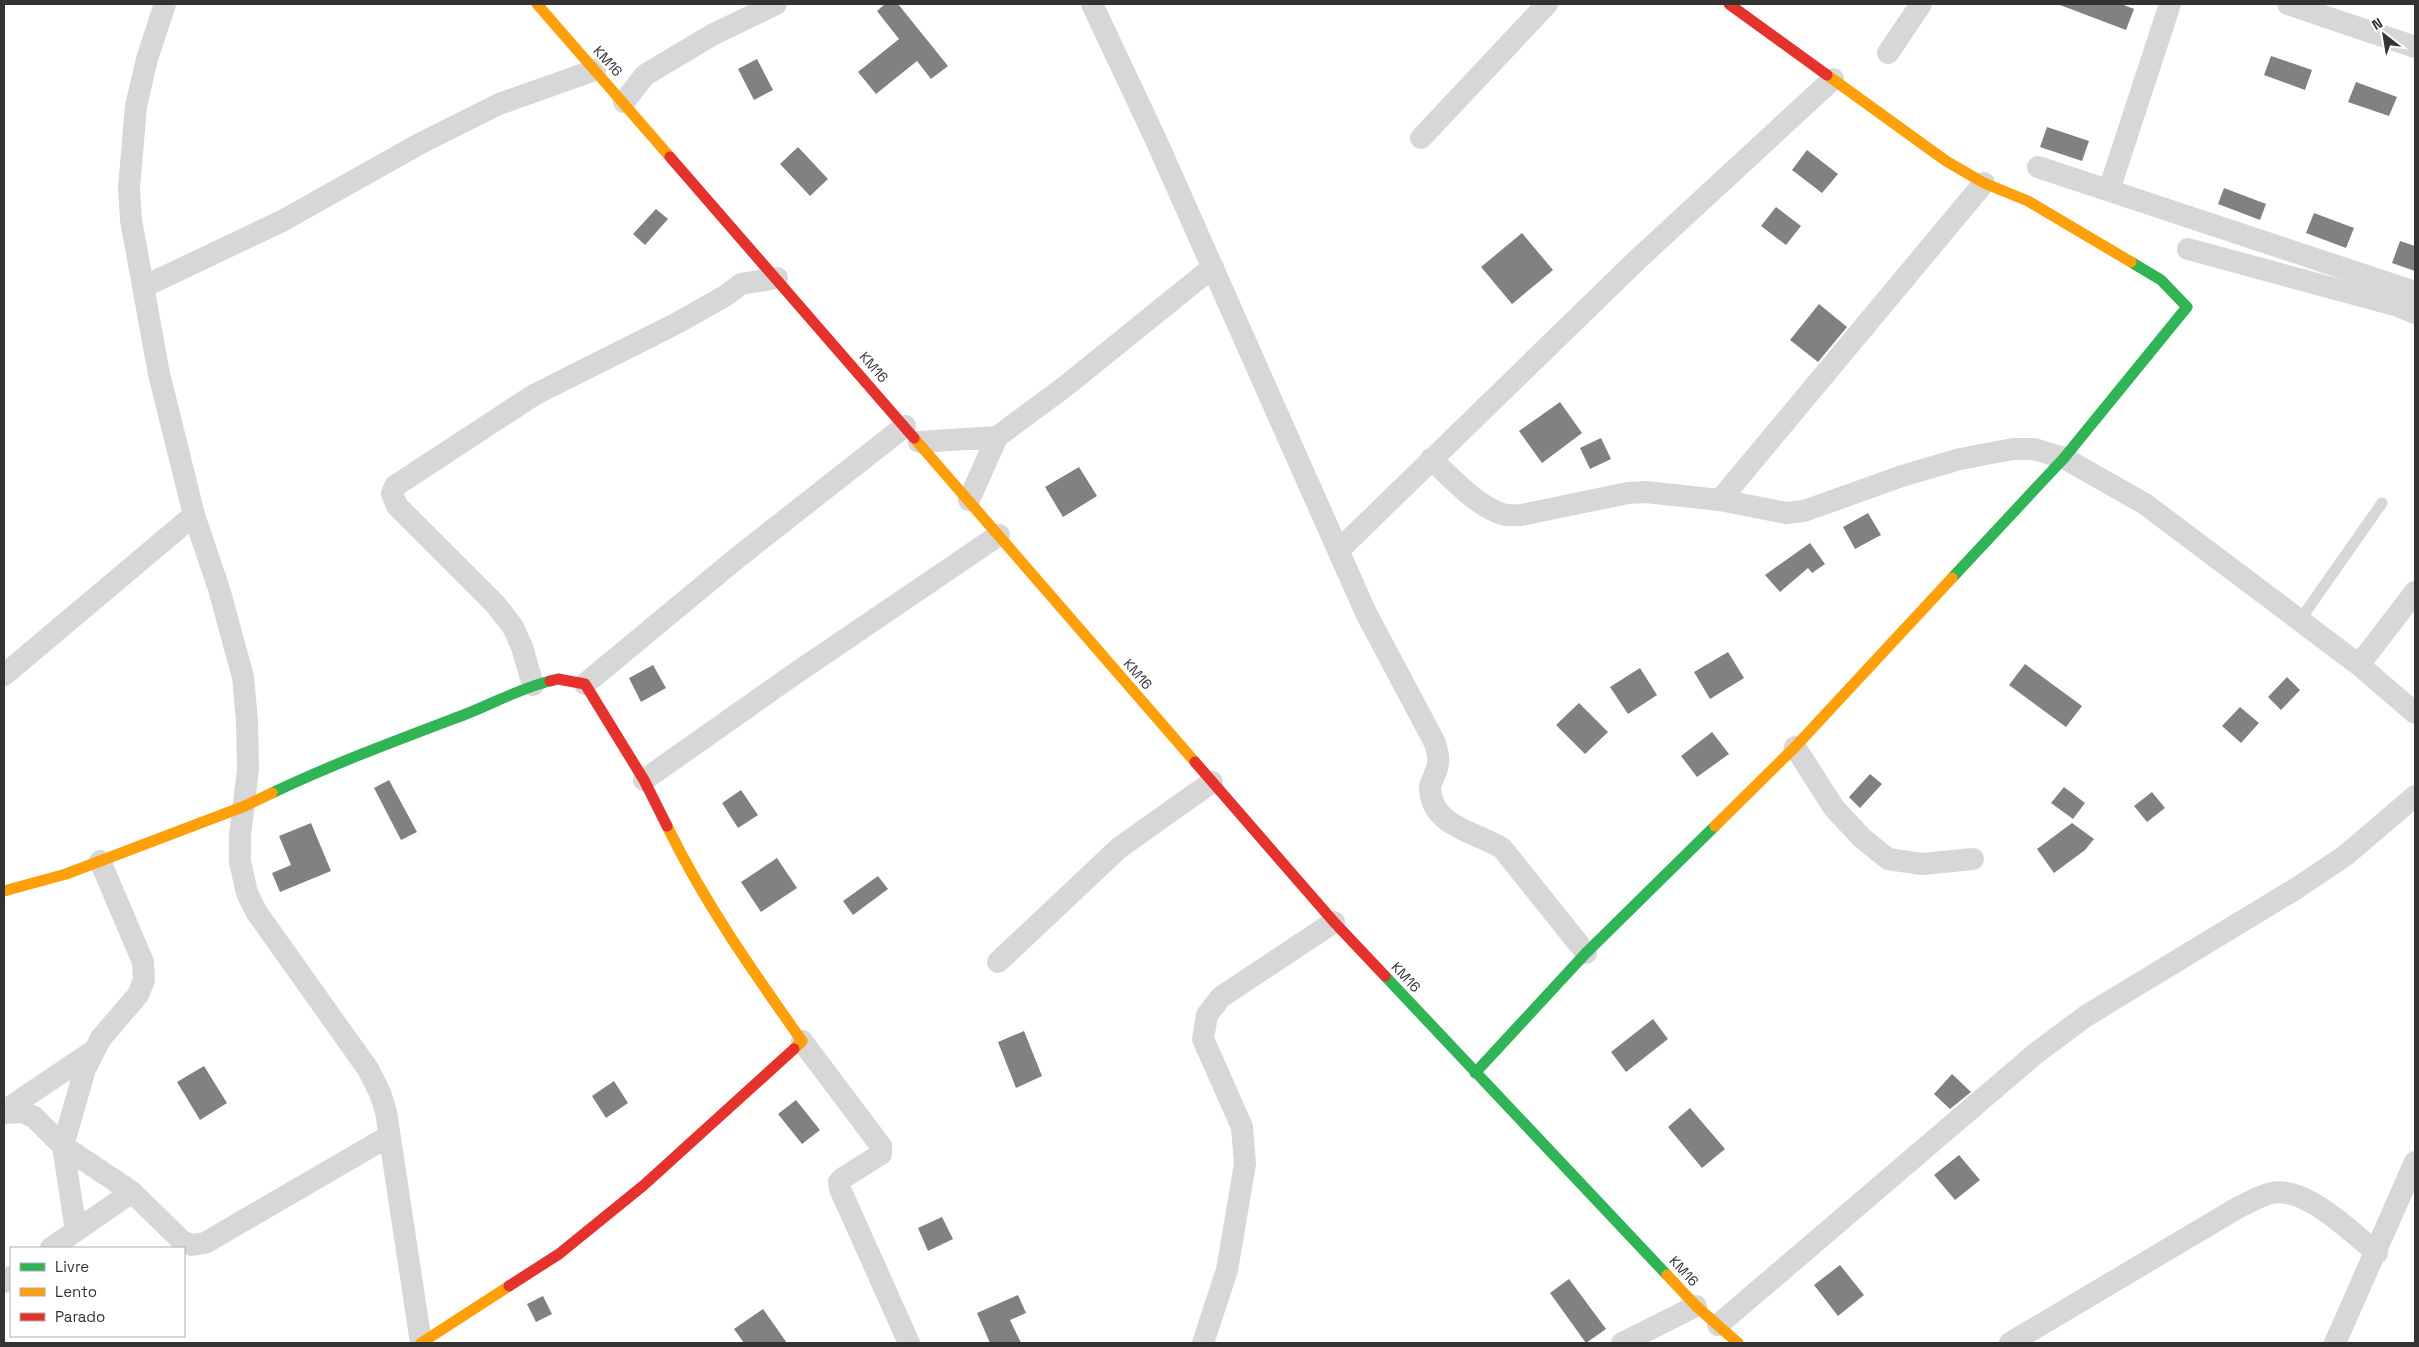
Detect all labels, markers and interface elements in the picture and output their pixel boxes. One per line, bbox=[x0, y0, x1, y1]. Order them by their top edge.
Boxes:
north arrow bbox=[2359, 10, 2409, 60]
text: N bbox=[2369, 14, 2386, 34]
street label: KM16 bbox=[590, 42, 626, 80]
street label: KM16 bbox=[856, 348, 892, 386]
street label: KM16 bbox=[1120, 655, 1156, 693]
street label: KM16 bbox=[1387, 958, 1425, 996]
legend bbox=[10, 1247, 185, 1337]
street label: KM16 bbox=[1665, 1252, 1703, 1290]
text: Livre bbox=[55, 1257, 89, 1276]
text: Lento bbox=[55, 1282, 97, 1301]
text: Parado bbox=[55, 1307, 105, 1326]

